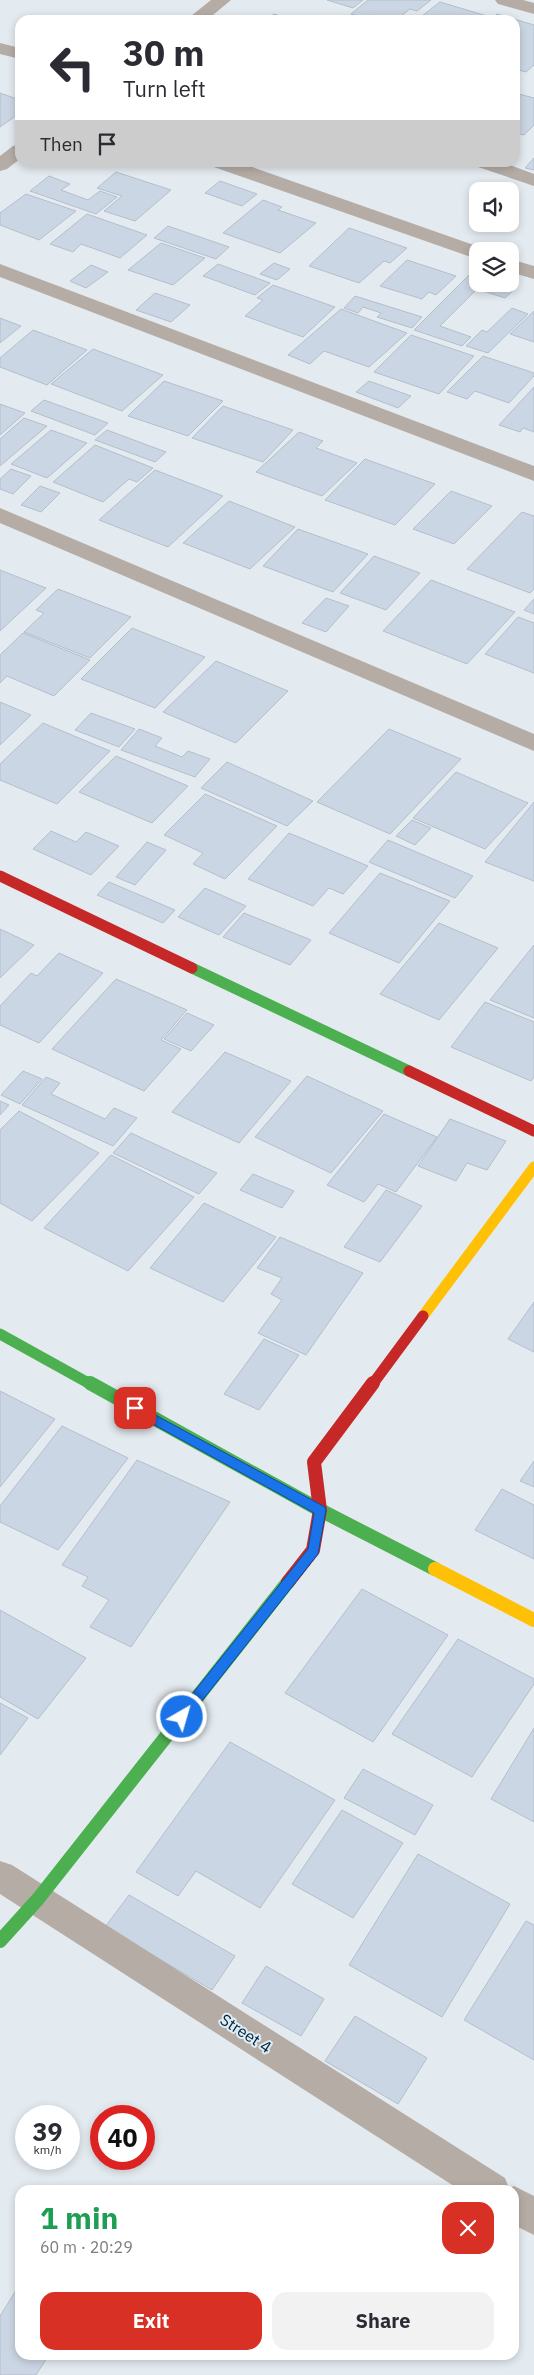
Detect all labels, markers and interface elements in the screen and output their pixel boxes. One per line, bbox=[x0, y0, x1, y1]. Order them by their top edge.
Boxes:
text: 30 m bbox=[123, 30, 205, 76]
icon: left bbox=[40, 35, 105, 100]
text: Turn left bbox=[123, 74, 206, 103]
icon: arrive bbox=[93, 130, 121, 158]
text: Then bbox=[40, 132, 83, 156]
map controls bbox=[469, 182, 519, 292]
button: sound bbox=[469, 182, 519, 232]
button: layers bbox=[469, 242, 519, 292]
pin bbox=[114, 1387, 156, 1429]
icon: arrive bbox=[121, 1394, 149, 1422]
position arrow bbox=[155, 1690, 207, 1742]
street label: Street 4 bbox=[217, 2009, 275, 2057]
speed limit sign: 40 bbox=[90, 2105, 155, 2170]
text: 39 bbox=[32, 2115, 63, 2148]
text: km/h bbox=[33, 2142, 62, 2157]
text: 1 min bbox=[40, 2198, 118, 2237]
button: close bbox=[442, 2202, 494, 2254]
text: 60 m · 20:29 bbox=[40, 2237, 133, 2257]
button: Exit bbox=[40, 2292, 262, 2350]
button: Share bbox=[272, 2292, 494, 2350]

